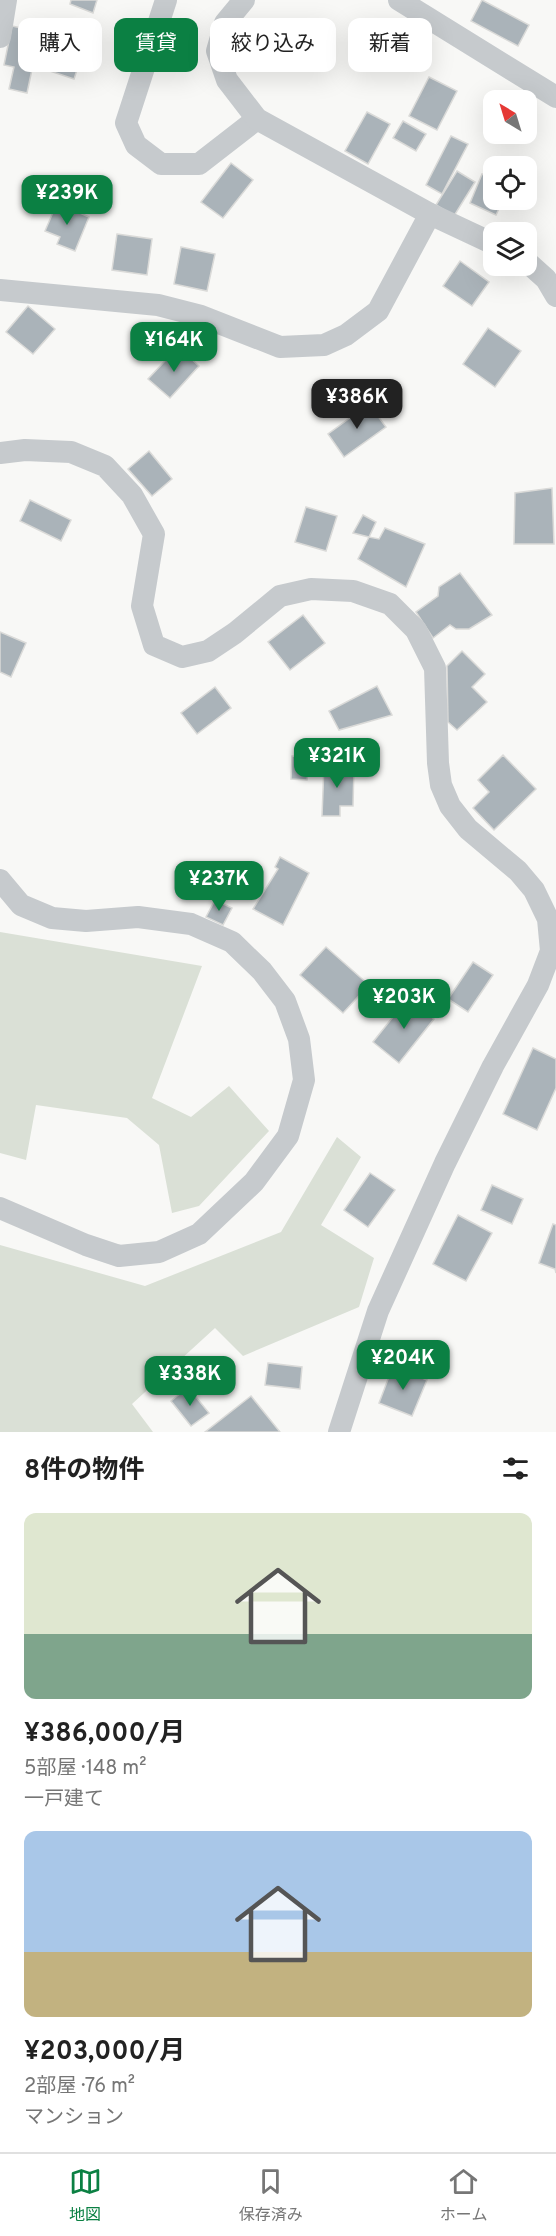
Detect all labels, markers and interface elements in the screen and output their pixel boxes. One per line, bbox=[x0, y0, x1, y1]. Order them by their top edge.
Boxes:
chip: 購入 bbox=[18, 18, 102, 72]
chip: 賃貸 bbox=[114, 18, 198, 72]
chip: 絞り込み bbox=[210, 18, 336, 72]
chip: 新着 bbox=[348, 18, 432, 72]
north arrow bbox=[483, 90, 537, 144]
map controls bbox=[483, 90, 537, 276]
button: locate bbox=[483, 156, 537, 210]
pin: ¥239K bbox=[25, 175, 109, 226]
text: ¥239K bbox=[36, 181, 98, 207]
button: layers bbox=[483, 222, 537, 276]
pin: ¥164K bbox=[132, 322, 216, 373]
text: ¥164K bbox=[144, 328, 204, 354]
pin: ¥386K bbox=[315, 379, 399, 430]
text: ¥386K bbox=[325, 385, 389, 411]
pin: ¥321K bbox=[295, 738, 379, 789]
text: ¥321K bbox=[308, 744, 366, 770]
pin: ¥237K bbox=[177, 861, 261, 912]
text: ¥237K bbox=[189, 867, 249, 893]
pin: ¥203K bbox=[362, 979, 446, 1030]
text: ¥203K bbox=[372, 985, 436, 1011]
pin: ¥204K bbox=[361, 1340, 445, 1391]
text: ¥204K bbox=[371, 1346, 435, 1372]
pin: ¥338K bbox=[148, 1356, 232, 1407]
text: ¥338K bbox=[159, 1362, 221, 1388]
icon: filters bbox=[499, 1452, 532, 1485]
text: 8件の物件 bbox=[24, 1455, 144, 1488]
icon: home bbox=[224, 1552, 332, 1660]
text: ¥386,000/月 bbox=[24, 1718, 185, 1751]
text: 5部屋 · 148 m² bbox=[24, 1756, 146, 1782]
text: 一戸建て bbox=[24, 1787, 104, 1813]
icon: home bbox=[224, 1870, 332, 1978]
text: ¥203,000/月 bbox=[24, 2036, 185, 2069]
text: 2部屋 · 76 m² bbox=[24, 2074, 135, 2100]
text: マンション bbox=[24, 2105, 124, 2131]
tab: 地図 bbox=[69, 2165, 102, 2226]
tab: 保存済み bbox=[239, 2165, 303, 2226]
tab: ホーム bbox=[440, 2165, 487, 2226]

